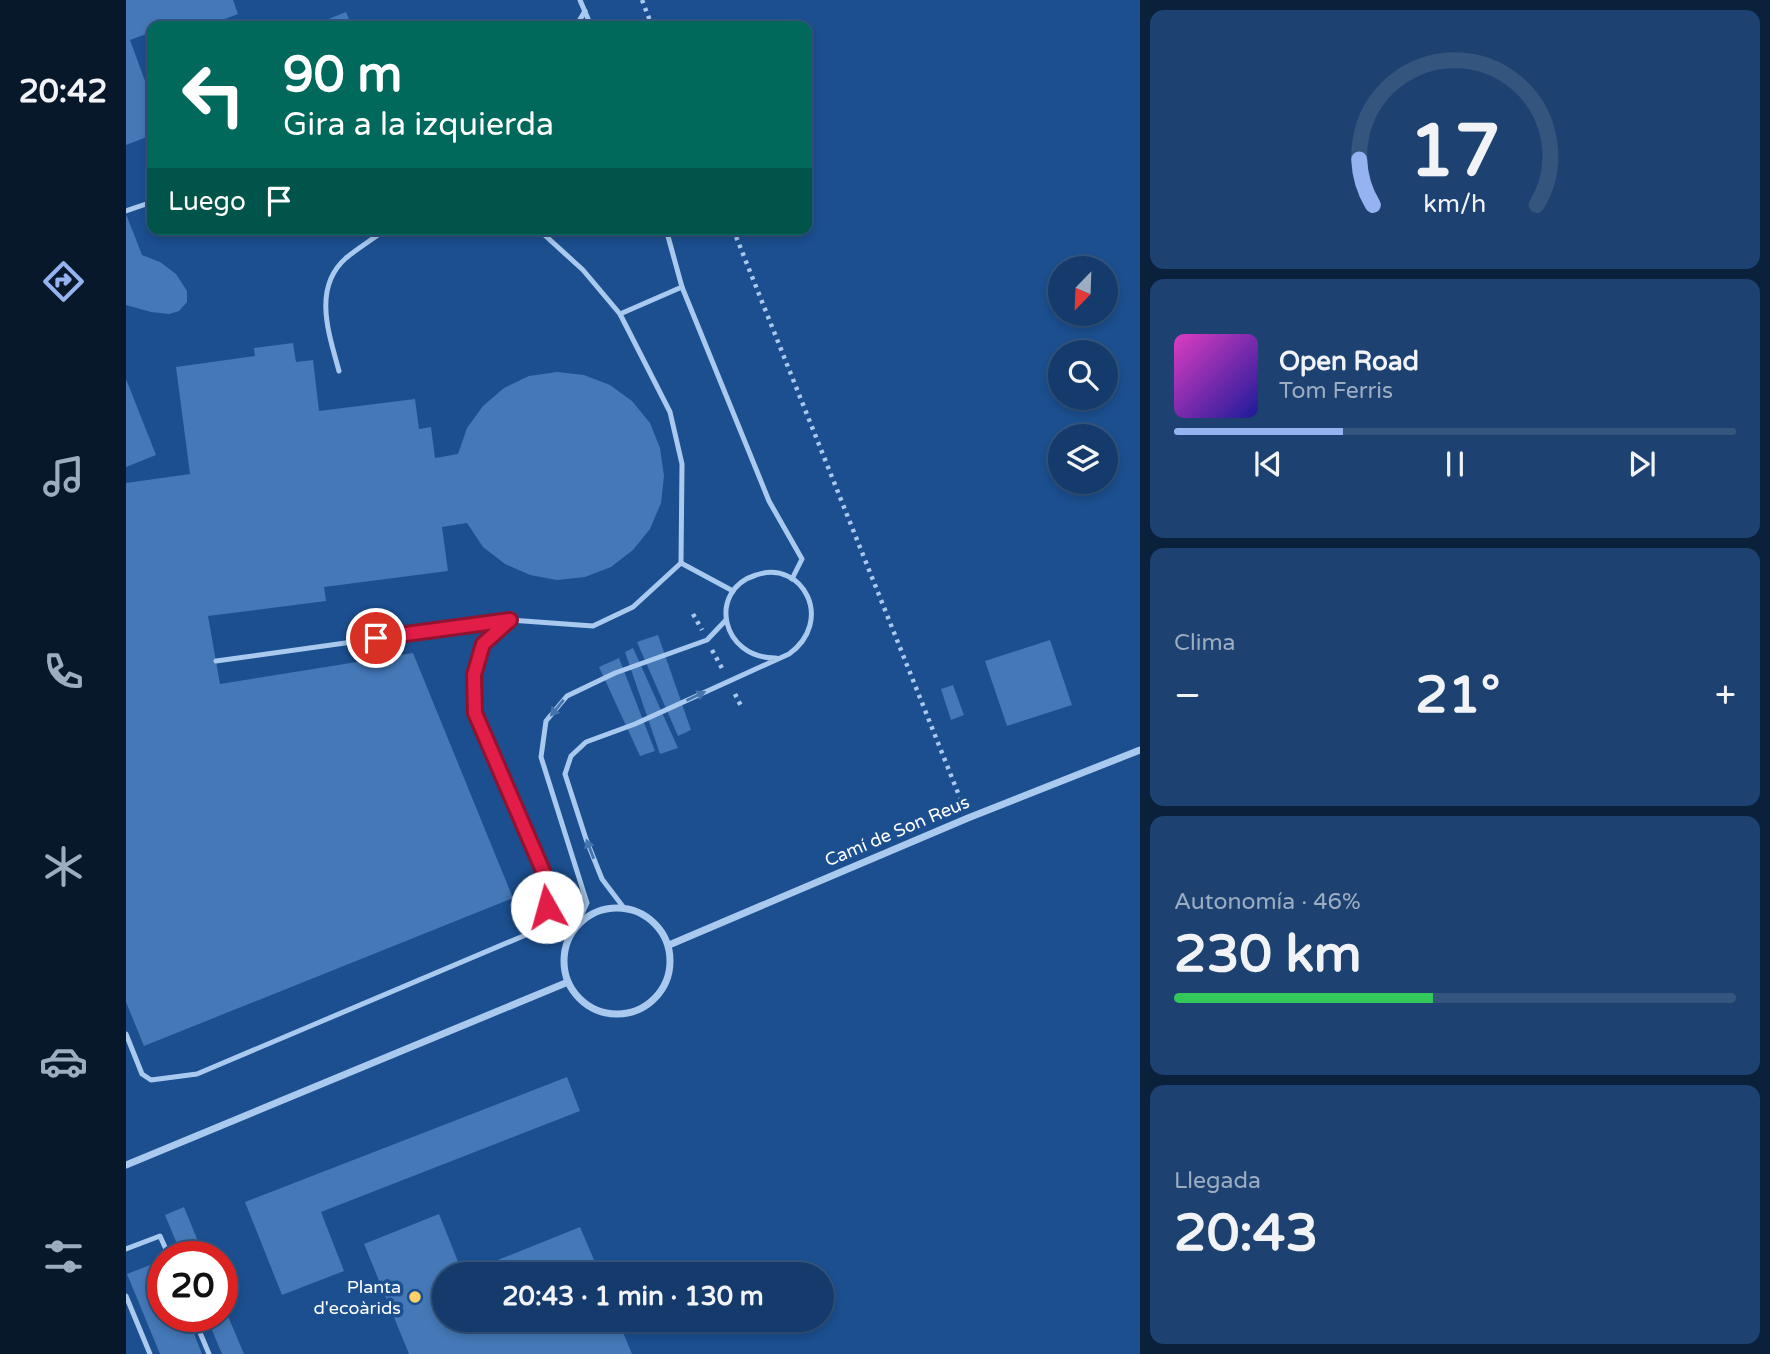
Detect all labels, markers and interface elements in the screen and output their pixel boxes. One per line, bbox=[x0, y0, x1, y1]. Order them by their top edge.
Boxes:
text: 90 m bbox=[283, 46, 402, 105]
icon: left bbox=[168, 49, 259, 140]
text: 20:42 bbox=[19, 73, 107, 111]
text: Gira a la izquierda bbox=[283, 106, 554, 144]
text: 17 bbox=[1409, 109, 1501, 197]
icon: arrive bbox=[260, 182, 298, 220]
text: Luego bbox=[168, 186, 246, 217]
text: km/h bbox=[1424, 189, 1486, 219]
north arrow bbox=[1048, 256, 1118, 326]
map controls bbox=[1048, 256, 1118, 494]
icon: directions bbox=[39, 257, 88, 306]
button: search bbox=[1048, 340, 1118, 410]
text: Open Road bbox=[1279, 346, 1419, 377]
text: Tom Ferris bbox=[1279, 377, 1393, 405]
button: layers bbox=[1048, 424, 1118, 494]
icon: previous bbox=[1249, 445, 1287, 483]
icon: pause bbox=[1436, 445, 1474, 483]
icon: next bbox=[1623, 445, 1661, 483]
icon: music bbox=[39, 452, 88, 501]
pin bbox=[346, 608, 406, 668]
icon: arrive bbox=[357, 619, 395, 657]
text: Clima bbox=[1174, 629, 1235, 657]
icon: phone bbox=[39, 647, 88, 696]
text: 21° bbox=[1415, 664, 1500, 727]
text: − bbox=[1174, 673, 1201, 719]
text: + bbox=[1715, 673, 1736, 719]
one-way arrow bbox=[686, 690, 707, 701]
one-way arrow bbox=[550, 699, 565, 716]
street label: Camí de Son Reus bbox=[821, 791, 973, 871]
one-way arrow bbox=[585, 839, 596, 860]
icon: climate bbox=[39, 842, 88, 891]
position arrow bbox=[510, 870, 584, 944]
text: Autonomía · 46% bbox=[1174, 888, 1361, 916]
text: 230 km bbox=[1174, 923, 1362, 986]
icon: car bbox=[39, 1037, 88, 1086]
text: Llegada bbox=[1174, 1167, 1261, 1195]
text: 20:43 bbox=[1174, 1202, 1318, 1265]
icon: filters bbox=[39, 1232, 88, 1281]
speed limit sign: 20 bbox=[147, 1241, 238, 1332]
place label: Planta d'ecoàrids bbox=[314, 1276, 401, 1319]
text: 20:43 · 1 min · 130 m bbox=[502, 1281, 764, 1312]
marker: Planta d'ecoàrids bbox=[407, 1289, 423, 1305]

